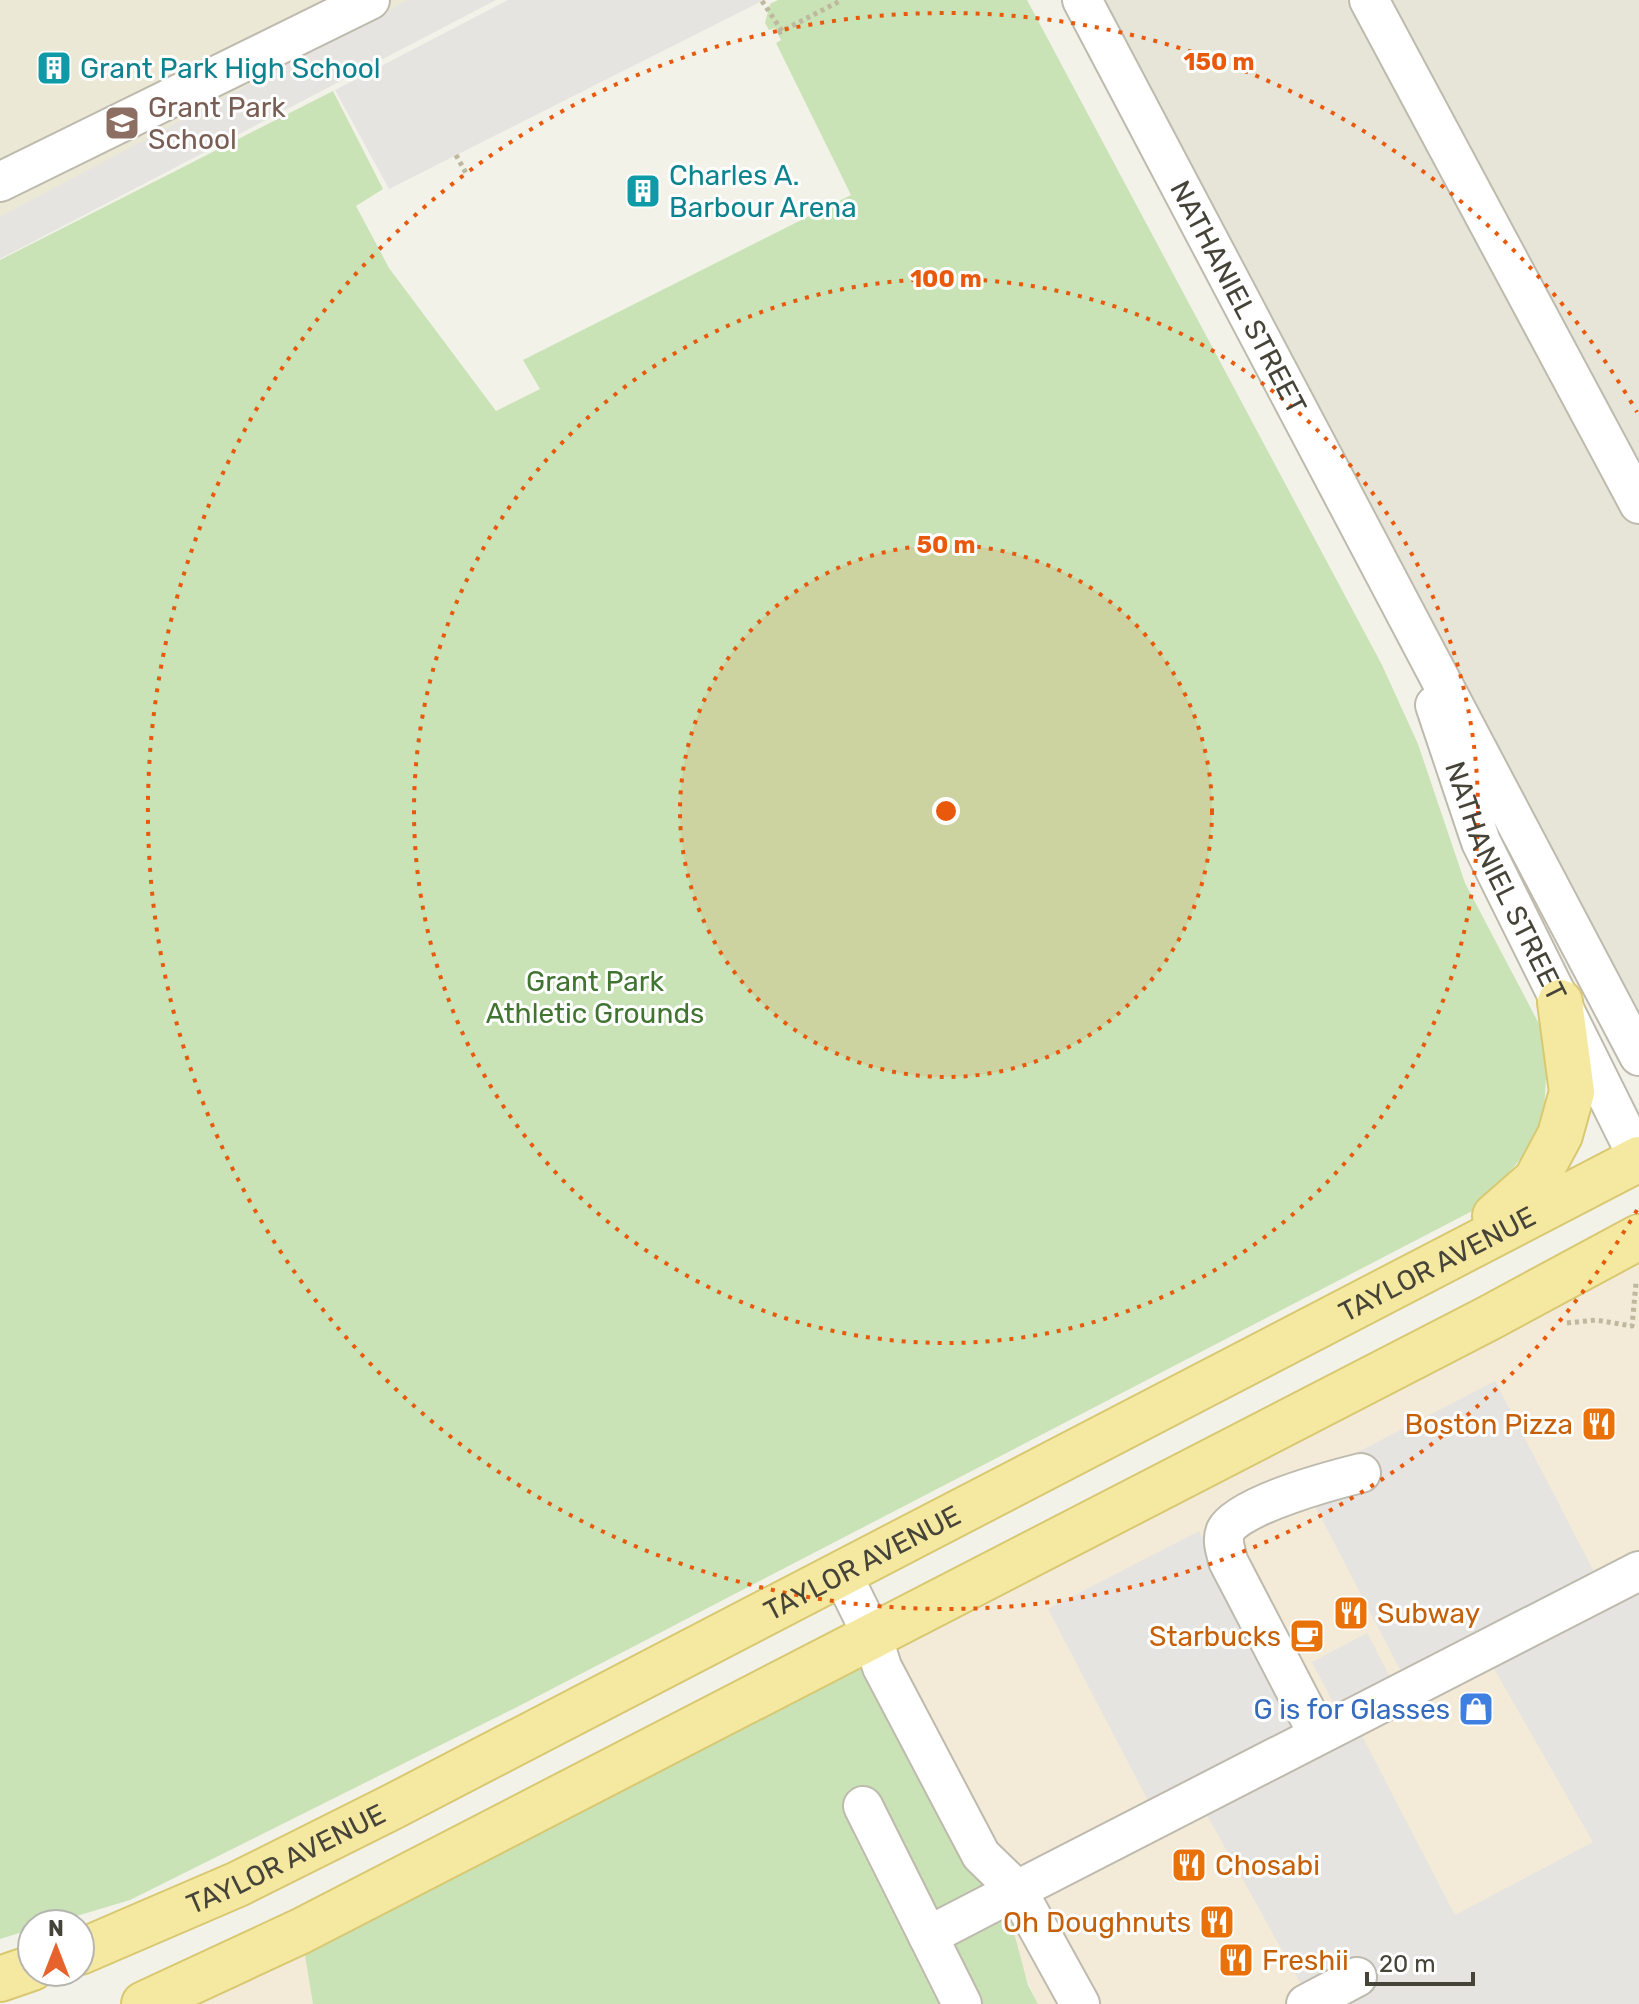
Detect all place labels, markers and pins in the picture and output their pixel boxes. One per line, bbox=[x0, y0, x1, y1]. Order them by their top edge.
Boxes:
building icon: Grant Park High School bbox=[35, 49, 73, 87]
place label: Grant Park High School bbox=[80, 52, 381, 85]
place label: Grant Park School bbox=[148, 91, 286, 156]
school or university icon: Grant Park School bbox=[103, 104, 141, 142]
place label: Charles A. Barbour Arena bbox=[669, 159, 857, 224]
building icon: Charles A. Barbour Arena bbox=[624, 172, 662, 210]
centre of rings bbox=[932, 797, 960, 825]
restaurant icon: Boston Pizza bbox=[1580, 1405, 1618, 1443]
place label: Boston Pizza bbox=[1404, 1408, 1573, 1441]
restaurant icon: Subway bbox=[1332, 1594, 1370, 1632]
place label: Subway bbox=[1377, 1597, 1480, 1630]
cafe icon: Starbucks bbox=[1288, 1617, 1326, 1655]
place label: Starbucks bbox=[1149, 1620, 1281, 1653]
shop icon: G is for Glasses bbox=[1457, 1690, 1495, 1728]
place label: G is for Glasses bbox=[1253, 1693, 1450, 1726]
restaurant icon: Chosabi bbox=[1170, 1846, 1208, 1884]
place label: Chosabi bbox=[1215, 1849, 1320, 1882]
restaurant icon: Oh Doughnuts bbox=[1198, 1903, 1236, 1941]
place label: Oh Doughnuts bbox=[1003, 1906, 1191, 1939]
restaurant icon: Freshii bbox=[1217, 1941, 1255, 1979]
place label: Freshii bbox=[1262, 1944, 1349, 1977]

